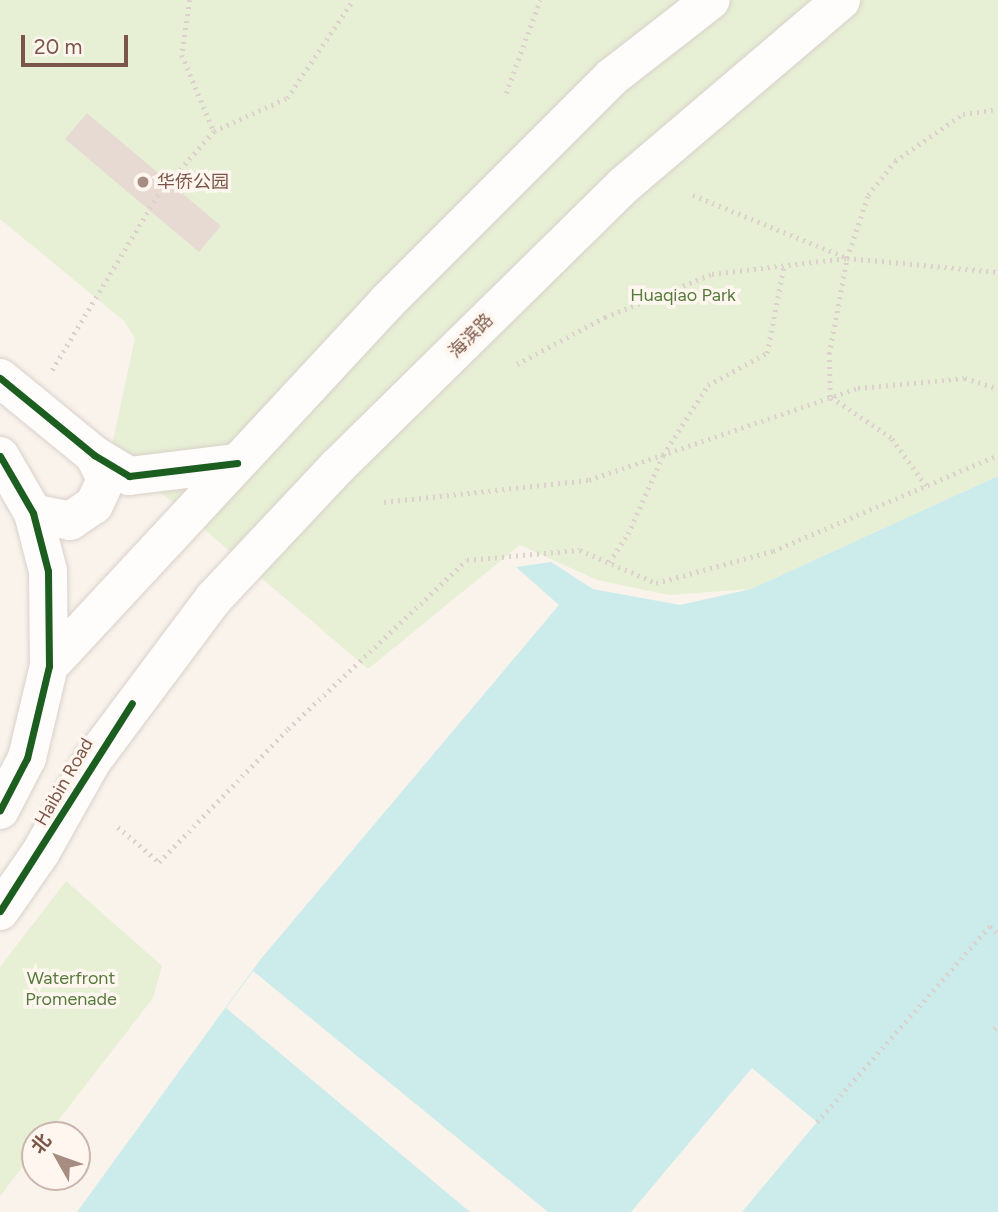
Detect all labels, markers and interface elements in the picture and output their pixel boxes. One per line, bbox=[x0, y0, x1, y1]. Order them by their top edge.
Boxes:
scale bar bbox=[24, 21, 131, 65]
text: 20 m bbox=[34, 34, 82, 59]
place label: 华侨公园 bbox=[157, 171, 229, 193]
marker: 华侨公园 bbox=[135, 174, 151, 190]
park label: Huaqiao Park bbox=[630, 284, 736, 306]
street label: 海滨路 bbox=[444, 309, 498, 363]
street label: Haibin Road bbox=[30, 734, 98, 830]
park label: Waterfront Promenade bbox=[25, 968, 117, 1010]
north arrow bbox=[21, 1121, 91, 1191]
text: 北 bbox=[26, 1129, 56, 1158]

